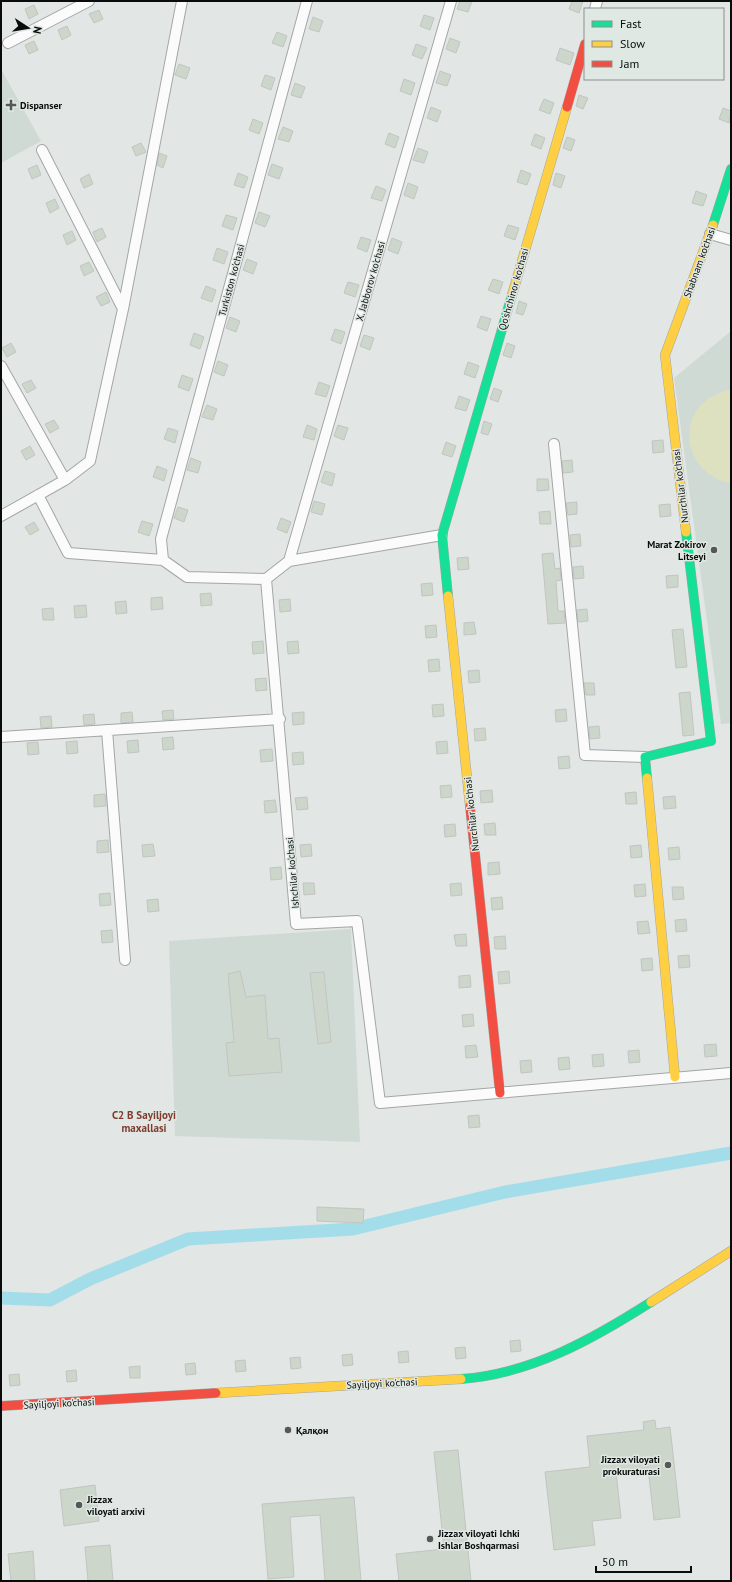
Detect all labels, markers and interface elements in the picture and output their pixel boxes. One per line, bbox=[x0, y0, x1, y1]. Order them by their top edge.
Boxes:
north arrow bbox=[8, 8, 48, 48]
legend bbox=[584, 8, 724, 80]
text: Fast bbox=[620, 16, 641, 31]
text: N bbox=[30, 25, 45, 35]
text: Slow bbox=[620, 36, 645, 51]
text: Jam bbox=[619, 56, 639, 71]
marker: Dispanser bbox=[5, 99, 17, 111]
place label: Dispanser bbox=[20, 99, 62, 112]
street label: Shabnam ko'chasi bbox=[681, 225, 718, 300]
street label: X. Jabborov ko'chasi bbox=[353, 240, 388, 323]
street label: Turkiston ko'chasi bbox=[216, 243, 247, 318]
street label: Qo'shchinor ko'chasi bbox=[496, 247, 531, 332]
street label: Nurchilar ko'chasi bbox=[669, 448, 691, 524]
place label: Marat Zokirov Litseyi bbox=[647, 538, 706, 563]
marker: Marat Zokirov Litseyi bbox=[709, 545, 719, 555]
street label: Nurchilar ko'chasi bbox=[461, 776, 482, 852]
street label: Ishchilar ko'chasi bbox=[283, 837, 302, 909]
district label: C2 B Sayiljoyi maxallasi bbox=[112, 1108, 176, 1135]
street label: Sayiljoyi ko'chasi bbox=[346, 1375, 418, 1392]
street label: Sayiljoyi ko'chasi bbox=[23, 1395, 95, 1412]
place label: Қалқон bbox=[296, 1424, 328, 1437]
marker: Қалқон bbox=[283, 1425, 293, 1435]
place label: Jizzax viloyati prokuraturasi bbox=[600, 1453, 660, 1478]
marker: Jizzax viloyati prokuraturasi bbox=[663, 1460, 673, 1470]
place label: Jizzax viloyati arxivi bbox=[86, 1493, 145, 1518]
marker: Jizzax viloyati arxivi bbox=[74, 1500, 84, 1510]
place label: Jizzax viloyati Ichki Ishlar Boshqarmasi bbox=[437, 1527, 520, 1552]
marker: Jizzax viloyati Ichki Ishlar Boshqarmasi bbox=[425, 1534, 435, 1544]
scale bar bbox=[596, 1548, 691, 1574]
text: 50 m bbox=[602, 1554, 628, 1569]

